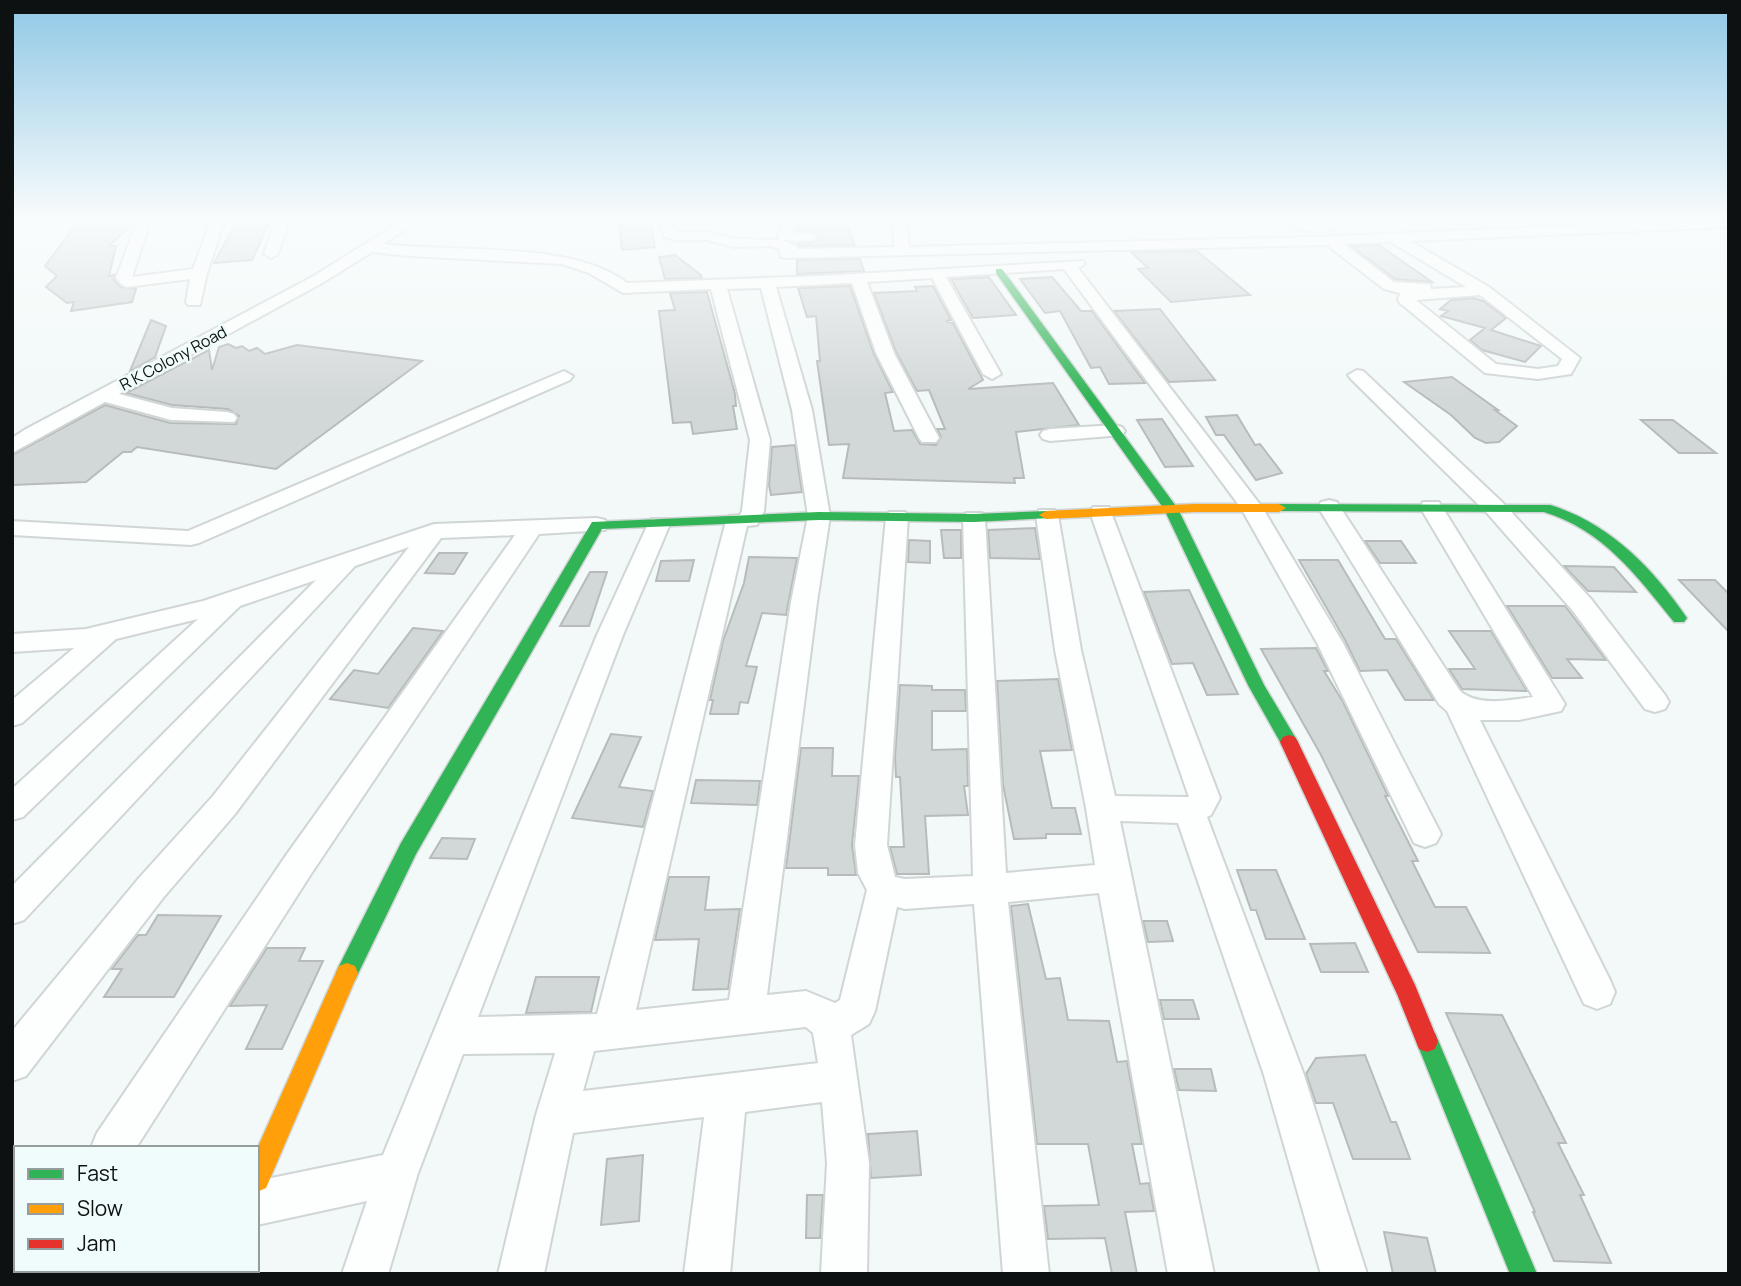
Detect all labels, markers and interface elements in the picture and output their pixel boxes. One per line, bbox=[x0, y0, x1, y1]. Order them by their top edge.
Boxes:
street label: R K Colony Road bbox=[116, 320, 230, 396]
legend bbox=[14, 1146, 259, 1272]
text: Fast bbox=[77, 1159, 118, 1187]
text: Slow bbox=[77, 1194, 123, 1222]
text: Jam bbox=[77, 1229, 116, 1257]

